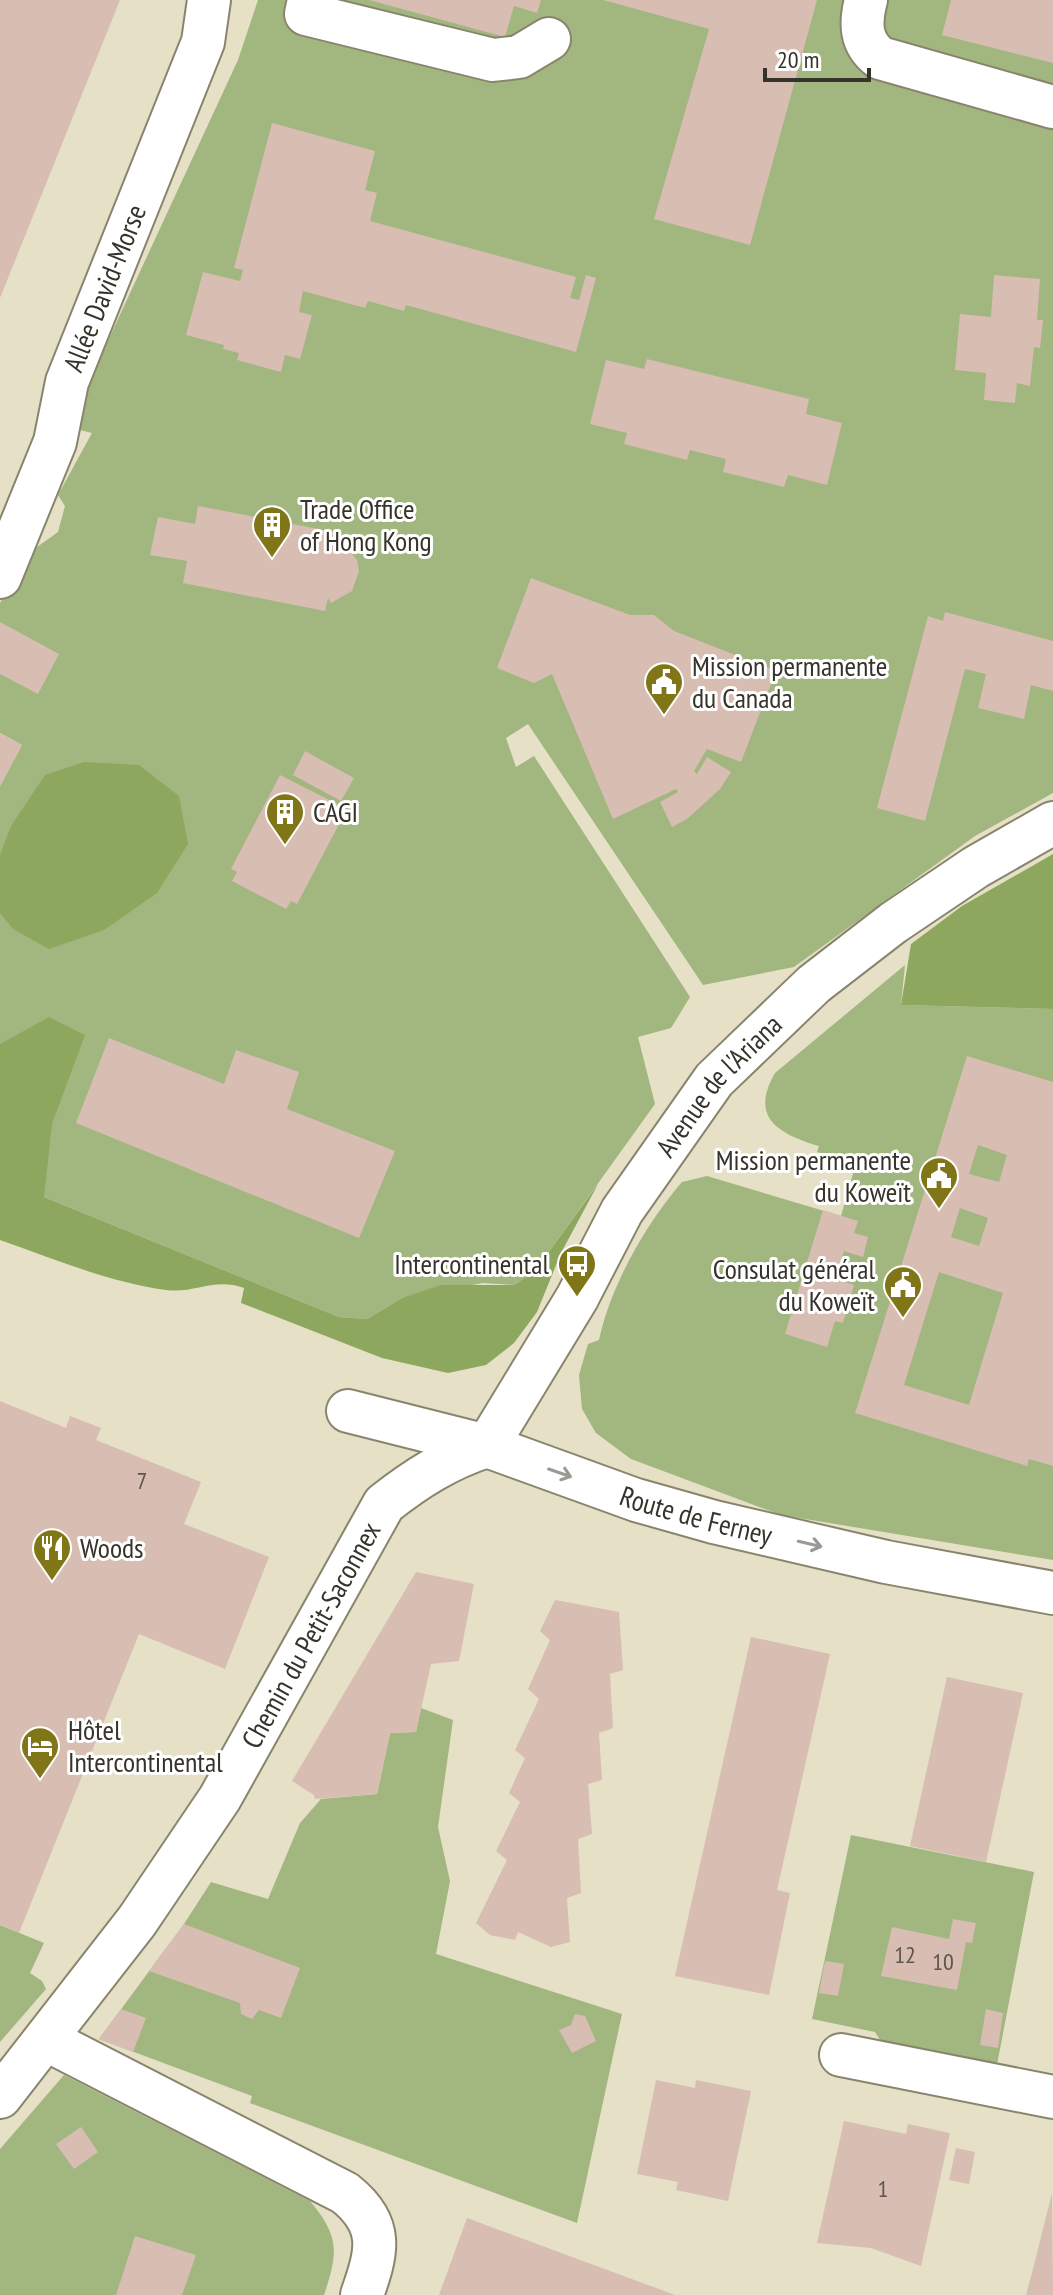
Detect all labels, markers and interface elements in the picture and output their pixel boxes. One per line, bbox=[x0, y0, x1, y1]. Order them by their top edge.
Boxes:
scale bar bbox=[765, 32, 869, 82]
text: 20 m bbox=[777, 44, 819, 75]
street label: Allée David-Morse bbox=[54, 199, 154, 377]
place label: Trade Office of Hong Kong bbox=[300, 490, 432, 559]
building icon: Trade Office of Hong Kong bbox=[251, 504, 293, 559]
place label: Mission permanente du Canada bbox=[692, 647, 887, 716]
public building icon: Mission permanente du Canada bbox=[643, 661, 685, 716]
building icon: CAGI bbox=[264, 791, 306, 846]
place label: CAGI bbox=[313, 793, 358, 830]
street label: Avenue de l'Ariana bbox=[647, 1006, 789, 1164]
place label: Mission permanente du Koweït bbox=[716, 1141, 911, 1210]
public building icon: Mission permanente du Koweït bbox=[918, 1155, 960, 1210]
bus stop icon: Intercontinental bbox=[556, 1243, 598, 1298]
place label: Intercontinental bbox=[394, 1245, 549, 1282]
place label: Consulat général du Koweït bbox=[713, 1250, 875, 1319]
public building icon: Consulat général du Koweït bbox=[882, 1264, 924, 1319]
house number: 7 bbox=[137, 1465, 147, 1496]
one-way arrow bbox=[548, 1466, 573, 1481]
street label: Route de Ferney bbox=[615, 1477, 776, 1553]
street label: Chemin du Petit-Saconnex bbox=[232, 1515, 388, 1755]
restaurant icon: Woods bbox=[31, 1527, 73, 1582]
place label: Woods bbox=[80, 1529, 144, 1566]
one-way arrow bbox=[797, 1537, 822, 1552]
place label: Hôtel Intercontinental bbox=[68, 1711, 223, 1780]
hotel icon: Hôtel Intercontinental bbox=[19, 1725, 61, 1780]
house number: 12 bbox=[894, 1939, 916, 1970]
house number: 10 bbox=[932, 1946, 954, 1977]
house number: 1 bbox=[878, 2173, 888, 2204]

